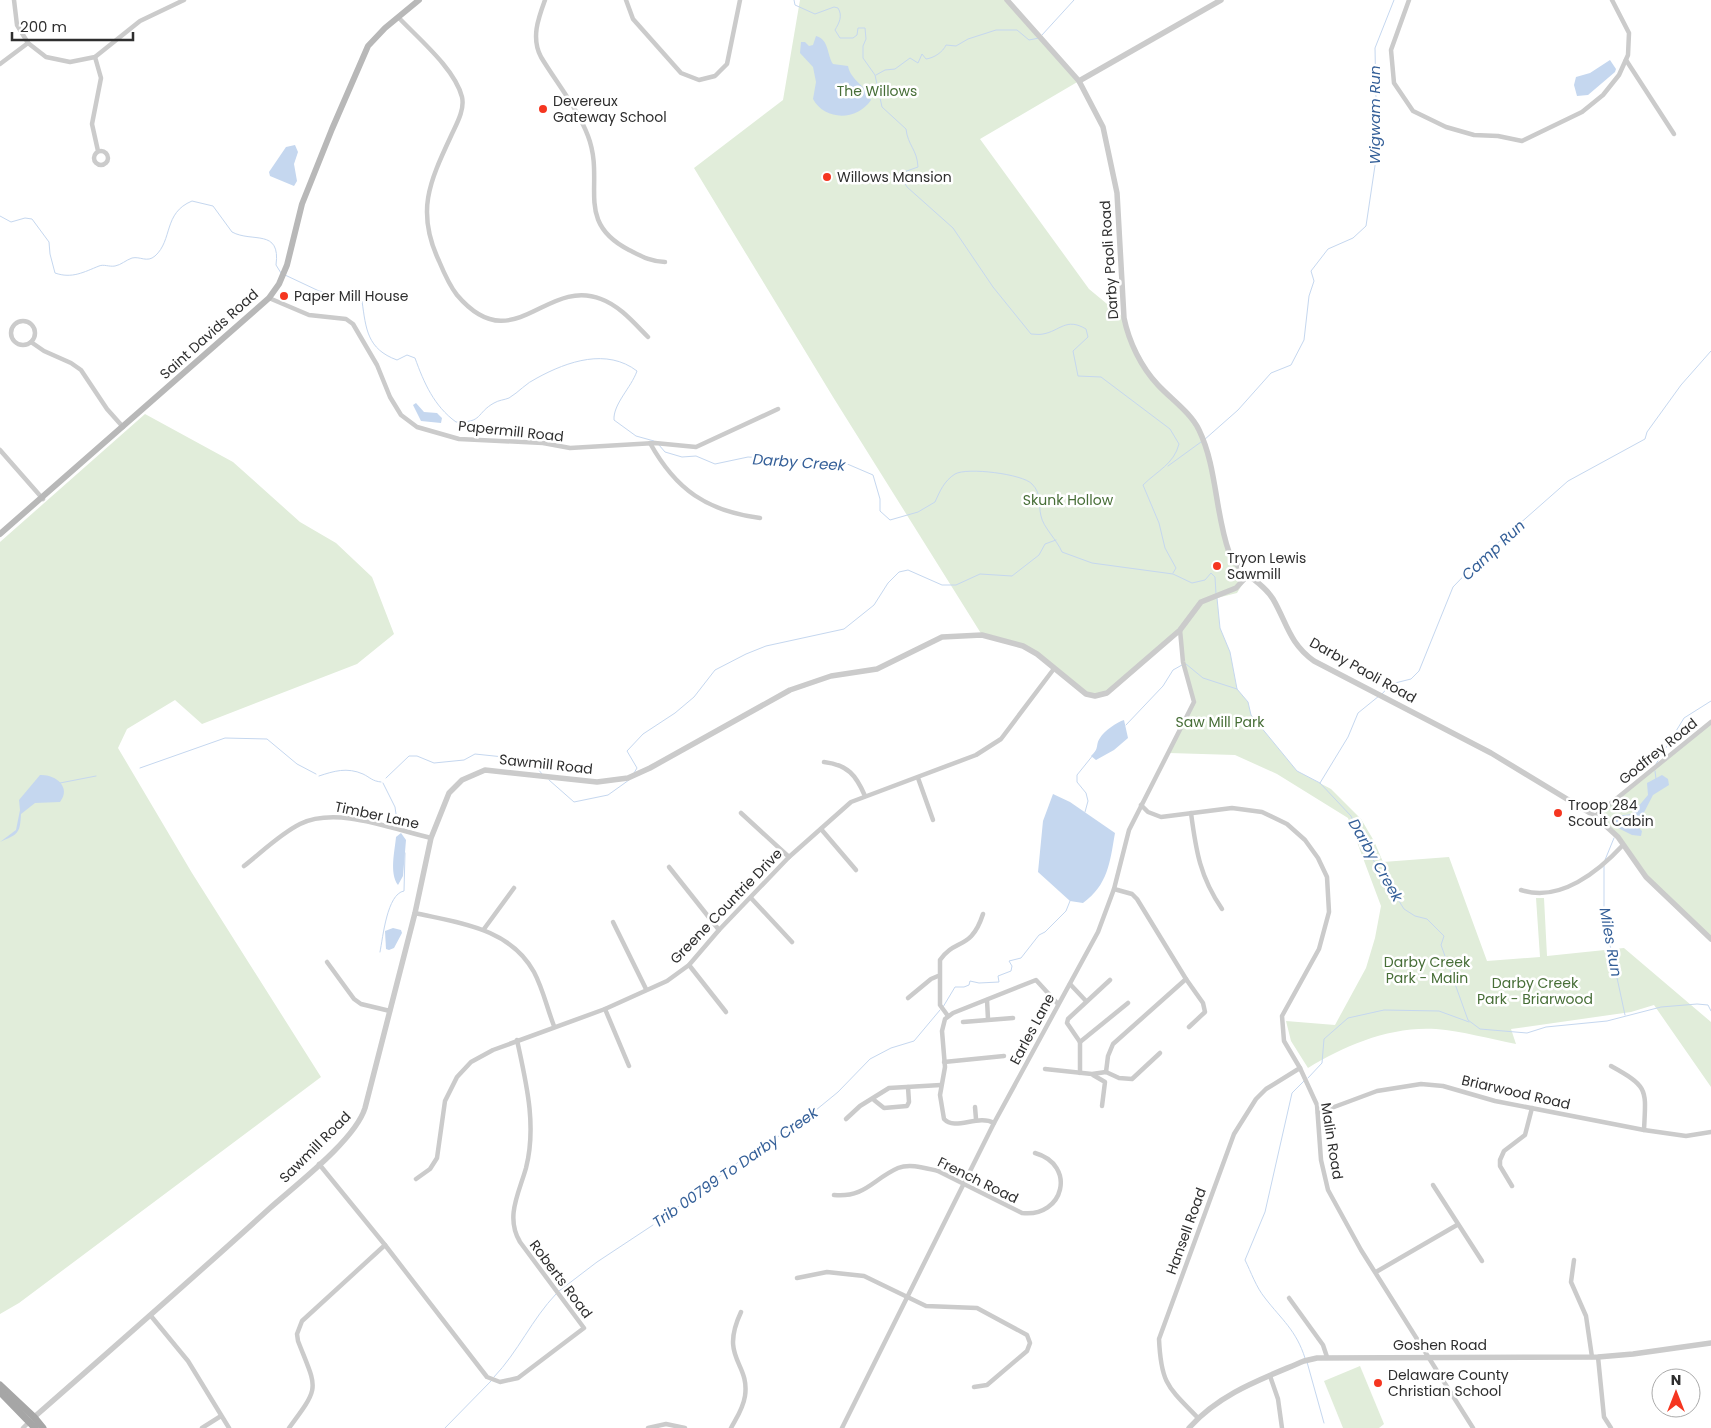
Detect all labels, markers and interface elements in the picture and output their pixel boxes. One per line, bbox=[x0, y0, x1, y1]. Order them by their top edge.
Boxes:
scale bar bbox=[12, 10, 134, 42]
text: 200 m bbox=[20, 16, 67, 37]
water label: Wigwam Run bbox=[1364, 65, 1385, 165]
park label: The Willows bbox=[837, 81, 917, 101]
place label: Devereux Gateway School bbox=[553, 91, 667, 127]
marker: Devereux Gateway School bbox=[537, 103, 549, 115]
place label: Willows Mansion bbox=[837, 167, 952, 187]
marker: Willows Mansion bbox=[821, 171, 833, 183]
street label: Darby Paoli Road bbox=[1095, 200, 1123, 320]
street label: Saint Davids Road bbox=[155, 284, 263, 384]
place label: Paper Mill House bbox=[294, 286, 409, 306]
marker: Paper Mill House bbox=[278, 290, 290, 302]
street label: Papermill Road bbox=[457, 416, 565, 446]
water label: Darby Creek bbox=[752, 448, 847, 476]
park label: Skunk Hollow bbox=[1023, 490, 1114, 510]
water label: Camp Run bbox=[1457, 515, 1529, 585]
place label: Tryon Lewis Sawmill bbox=[1227, 548, 1306, 584]
marker: Tryon Lewis Sawmill bbox=[1211, 560, 1223, 572]
street label: Darby Paoli Road bbox=[1306, 632, 1420, 708]
park label: Saw Mill Park bbox=[1175, 712, 1265, 732]
street label: Godfrey Road bbox=[1614, 713, 1702, 789]
street label: Sawmill Road bbox=[498, 749, 594, 779]
place label: Troop 284 Scout Cabin bbox=[1568, 795, 1654, 831]
street label: Timber Lane bbox=[333, 796, 421, 834]
marker: Troop 284 Scout Cabin bbox=[1552, 807, 1564, 819]
water label: Darby Creek bbox=[1344, 815, 1409, 907]
street label: Greene Countrie Drive bbox=[665, 844, 787, 968]
water label: Miles Run bbox=[1595, 906, 1627, 978]
park label: Darby Creek Park - Malin bbox=[1384, 952, 1471, 988]
park label: Darby Creek Park - Briarwood bbox=[1477, 973, 1593, 1009]
street label: Earles Lane bbox=[1005, 990, 1059, 1068]
street label: Briarwood Road bbox=[1460, 1070, 1572, 1114]
water label: Trib 00799 To Darby Creek bbox=[648, 1101, 823, 1232]
street label: Malin Road bbox=[1316, 1101, 1348, 1181]
street label: Sawmill Road bbox=[275, 1107, 355, 1187]
street label: French Road bbox=[934, 1152, 1022, 1208]
street label: Hansell Road bbox=[1161, 1185, 1211, 1277]
street label: Roberts Road bbox=[525, 1236, 597, 1322]
street label: Goshen Road bbox=[1393, 1335, 1487, 1355]
place label: Delaware County Christian School bbox=[1388, 1365, 1509, 1401]
north arrow bbox=[1651, 1368, 1701, 1418]
text: N bbox=[1671, 1370, 1681, 1390]
marker: Delaware County Christian School bbox=[1372, 1377, 1384, 1389]

